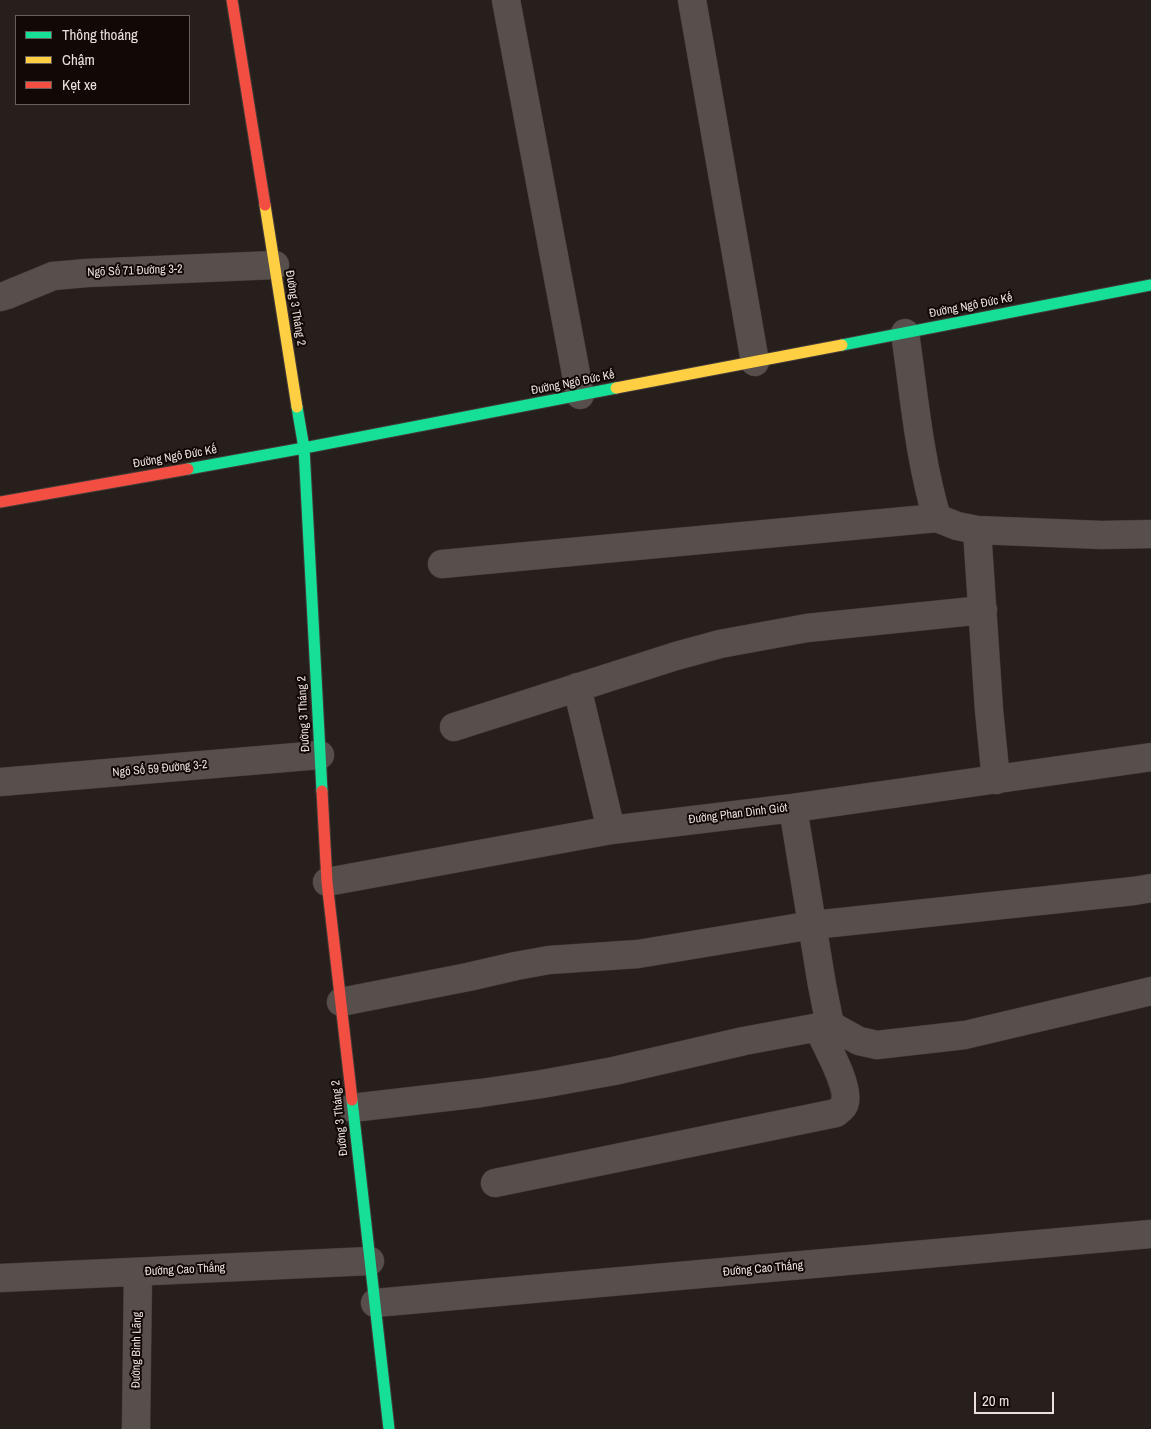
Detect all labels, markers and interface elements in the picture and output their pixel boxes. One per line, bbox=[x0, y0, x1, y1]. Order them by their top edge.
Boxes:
legend bbox=[15, 15, 190, 105]
text: Thông thoáng bbox=[62, 24, 138, 45]
text: Chậm bbox=[62, 49, 95, 70]
text: Kẹt xe bbox=[62, 74, 97, 95]
street label: Ngõ Số 71 Đường 3-2 bbox=[87, 262, 183, 280]
street label: Đường 3 Tháng 2 bbox=[282, 269, 308, 347]
street label: Đường Ngô Đức Kế bbox=[928, 291, 1014, 321]
street label: Đường Ngô Đức Kế bbox=[530, 368, 616, 398]
street label: Đường Ngô Đức Kế bbox=[132, 443, 218, 471]
street label: Đường 3 Tháng 2 bbox=[295, 676, 313, 752]
street label: Ngõ Số 59 Đường 3-2 bbox=[112, 758, 208, 780]
street label: Đường Phan Dình Giót bbox=[688, 801, 788, 827]
street label: Đường 3 Tháng 2 bbox=[329, 1079, 351, 1157]
street label: Đường Cao Thắng bbox=[722, 1258, 804, 1280]
street label: Đường Cao Thắng bbox=[144, 1261, 226, 1279]
street label: Đường Binh Lãng bbox=[129, 1312, 145, 1388]
scale bar bbox=[976, 1382, 1056, 1414]
text: 20 m bbox=[982, 1390, 1009, 1411]

